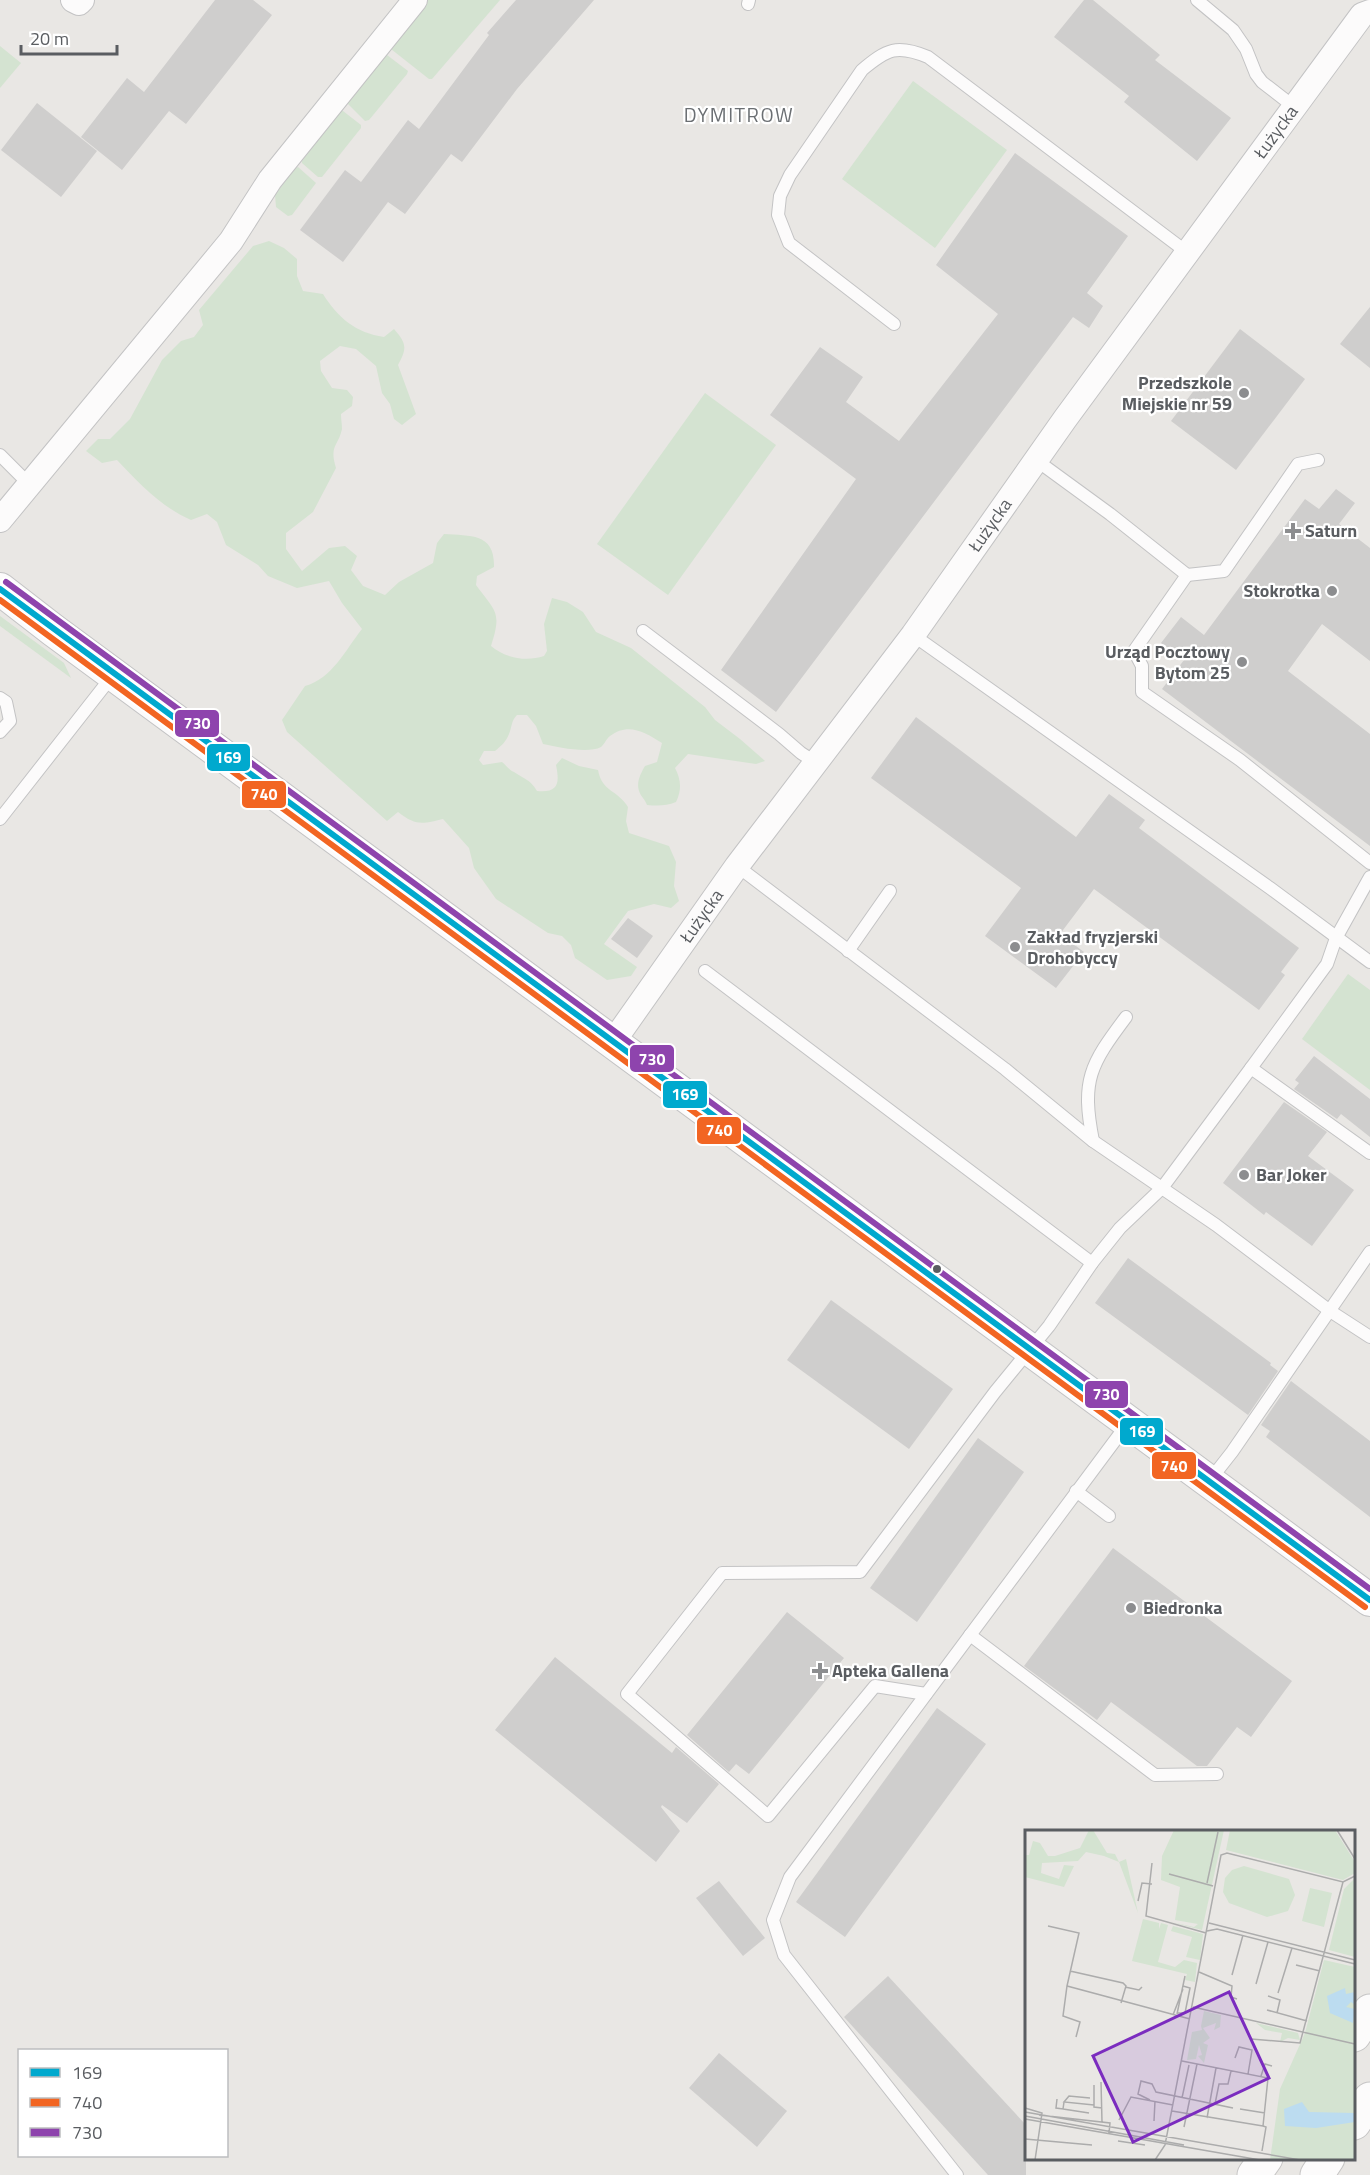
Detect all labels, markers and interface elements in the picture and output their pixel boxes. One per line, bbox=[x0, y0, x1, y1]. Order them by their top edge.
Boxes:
scale bar bbox=[21, 18, 117, 56]
text: 20 m bbox=[30, 25, 69, 52]
district label: DYMITROW bbox=[684, 99, 794, 130]
street label: Łużycka bbox=[1246, 99, 1304, 165]
place label: Przedszkole Miejskie nr 59 bbox=[1122, 369, 1232, 417]
marker: Przedszkole Miejskie nr 59 bbox=[1237, 386, 1251, 400]
street label: Łużycka bbox=[961, 492, 1018, 558]
place label: Saturn bbox=[1305, 517, 1357, 544]
marker: Saturn bbox=[1286, 524, 1300, 538]
place label: Stokrotka bbox=[1244, 577, 1320, 604]
marker: Stokrotka bbox=[1325, 584, 1339, 598]
place label: Urząd Pocztowy Bytom 25 bbox=[1105, 638, 1230, 686]
marker: Urząd Pocztowy Bytom 25 bbox=[1235, 655, 1249, 669]
line badge: 730 bbox=[174, 709, 220, 738]
text: 730 bbox=[184, 711, 210, 735]
line badge: 169 bbox=[206, 743, 251, 772]
text: 169 bbox=[215, 745, 241, 769]
line badge: 740 bbox=[241, 780, 287, 809]
text: 740 bbox=[251, 782, 277, 806]
street label: Łużycka bbox=[672, 883, 730, 949]
place label: Zakład fryzjerski Drohobyccy bbox=[1027, 923, 1158, 971]
marker: Zakład fryzjerski Drohobyccy bbox=[1008, 940, 1022, 954]
line badge: 730 bbox=[629, 1044, 675, 1073]
text: 730 bbox=[639, 1047, 665, 1071]
line badge: 169 bbox=[662, 1080, 708, 1109]
text: 169 bbox=[672, 1082, 698, 1106]
line badge: 740 bbox=[696, 1116, 742, 1145]
text: 740 bbox=[706, 1118, 732, 1142]
place label: Bar Joker bbox=[1256, 1161, 1327, 1188]
marker: Bar Joker bbox=[1237, 1168, 1251, 1182]
unlabelled marker bbox=[931, 1263, 943, 1275]
line badge: 730 bbox=[1084, 1380, 1129, 1409]
text: 730 bbox=[1093, 1382, 1119, 1406]
line badge: 169 bbox=[1119, 1417, 1164, 1446]
text: 169 bbox=[1129, 1419, 1155, 1443]
line badge: 740 bbox=[1151, 1451, 1197, 1480]
text: 740 bbox=[1161, 1454, 1187, 1478]
place label: Biedronka bbox=[1143, 1594, 1222, 1621]
marker: Biedronka bbox=[1124, 1601, 1138, 1615]
place label: Apteka Gallena bbox=[832, 1657, 949, 1684]
marker: Apteka Gallena bbox=[813, 1664, 827, 1678]
inset map bbox=[1025, 1830, 1355, 2160]
legend bbox=[18, 2049, 228, 2157]
text: 169 bbox=[72, 2059, 102, 2086]
text: 740 bbox=[72, 2089, 102, 2116]
text: 730 bbox=[72, 2119, 102, 2146]

